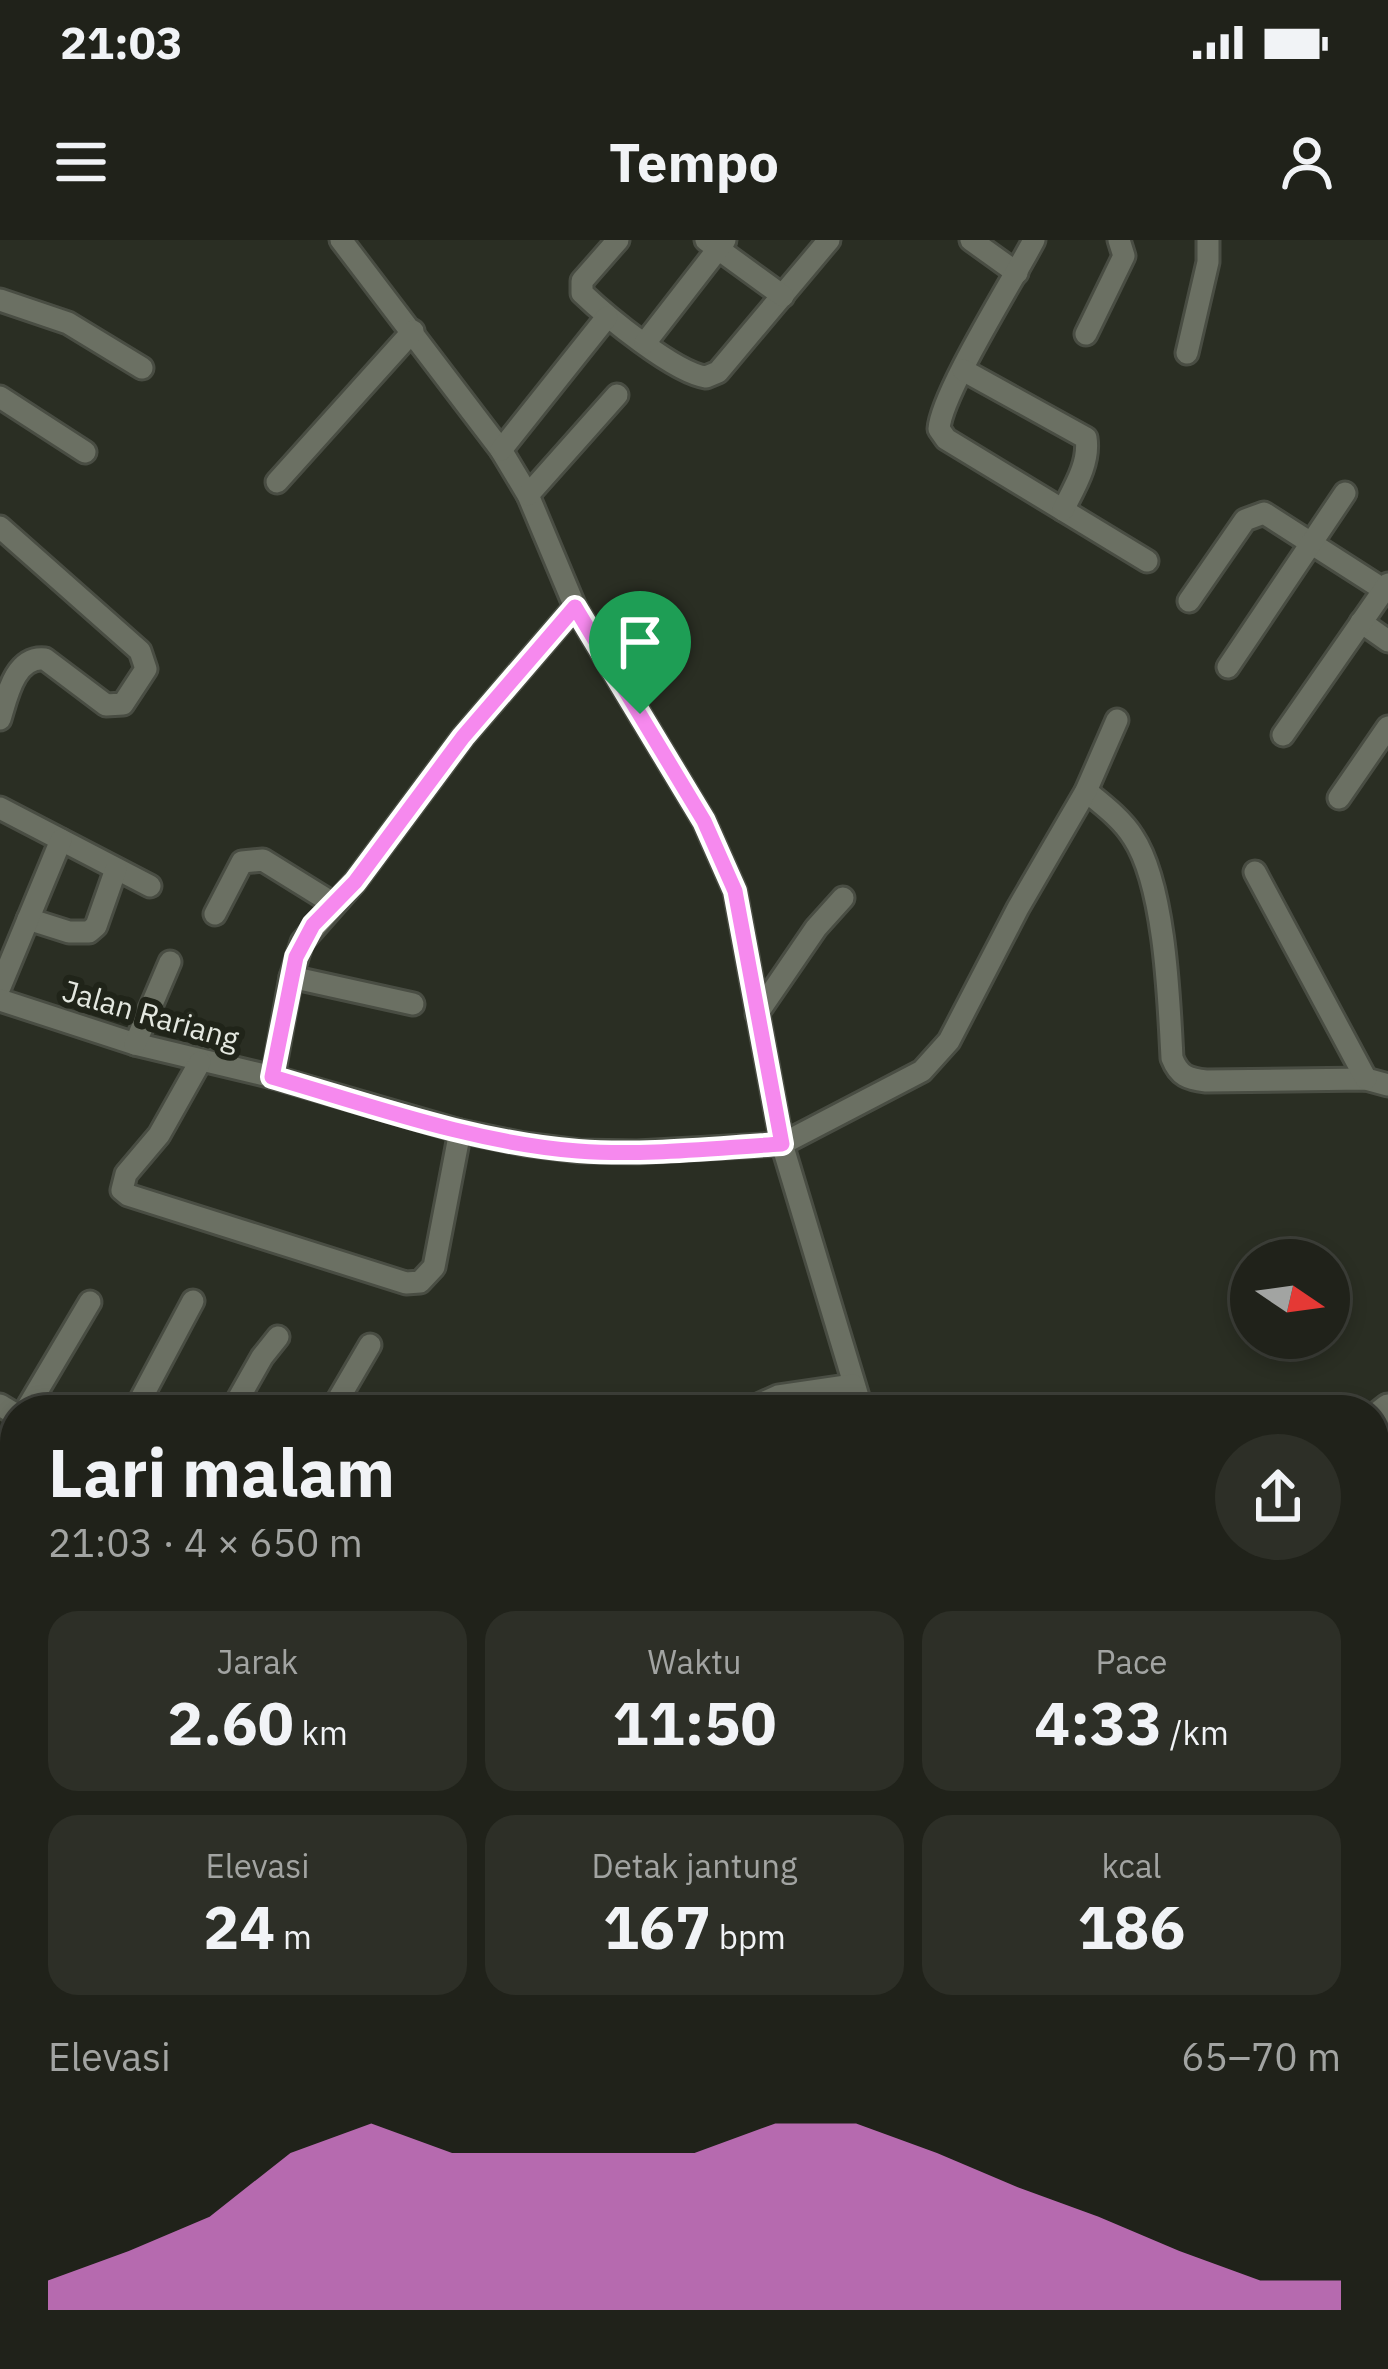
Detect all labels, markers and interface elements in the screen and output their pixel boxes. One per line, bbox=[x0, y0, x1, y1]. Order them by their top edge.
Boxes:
text: 21:03 bbox=[60, 13, 183, 71]
text: Tempo bbox=[609, 127, 779, 197]
icon: menu bbox=[48, 129, 114, 195]
icon: person bbox=[1274, 129, 1340, 195]
pin bbox=[589, 591, 691, 714]
icon: arrive bbox=[607, 609, 673, 675]
street label: Jalan Rariang bbox=[58, 970, 244, 1058]
north arrow bbox=[1230, 1239, 1350, 1359]
map controls bbox=[1230, 1239, 1350, 1359]
text: Lari malam bbox=[48, 1429, 395, 1515]
button: share bbox=[1215, 1434, 1341, 1560]
text: 21:03 · 4 × 650 m bbox=[48, 1517, 363, 1568]
text: Jarak bbox=[217, 1640, 298, 1683]
text: Waktu bbox=[647, 1640, 742, 1683]
text: Pace bbox=[1096, 1640, 1167, 1683]
text: 2.60 bbox=[167, 1683, 294, 1762]
text: 11:50 bbox=[613, 1683, 776, 1762]
text: 4:33 bbox=[1034, 1683, 1162, 1762]
text: km bbox=[294, 1711, 348, 1754]
text: /km bbox=[1162, 1711, 1229, 1754]
text: Elevasi bbox=[206, 1844, 309, 1887]
text: Detak jantung bbox=[592, 1844, 797, 1887]
text: kcal bbox=[1101, 1844, 1162, 1887]
text: 24 bbox=[203, 1887, 275, 1966]
text: 167 bbox=[603, 1887, 711, 1966]
text: 186 bbox=[1078, 1887, 1186, 1966]
text: m bbox=[275, 1915, 312, 1958]
text: bpm bbox=[711, 1915, 786, 1958]
text: Elevasi bbox=[48, 2031, 171, 2082]
text: 65–70 m bbox=[1181, 2031, 1341, 2082]

